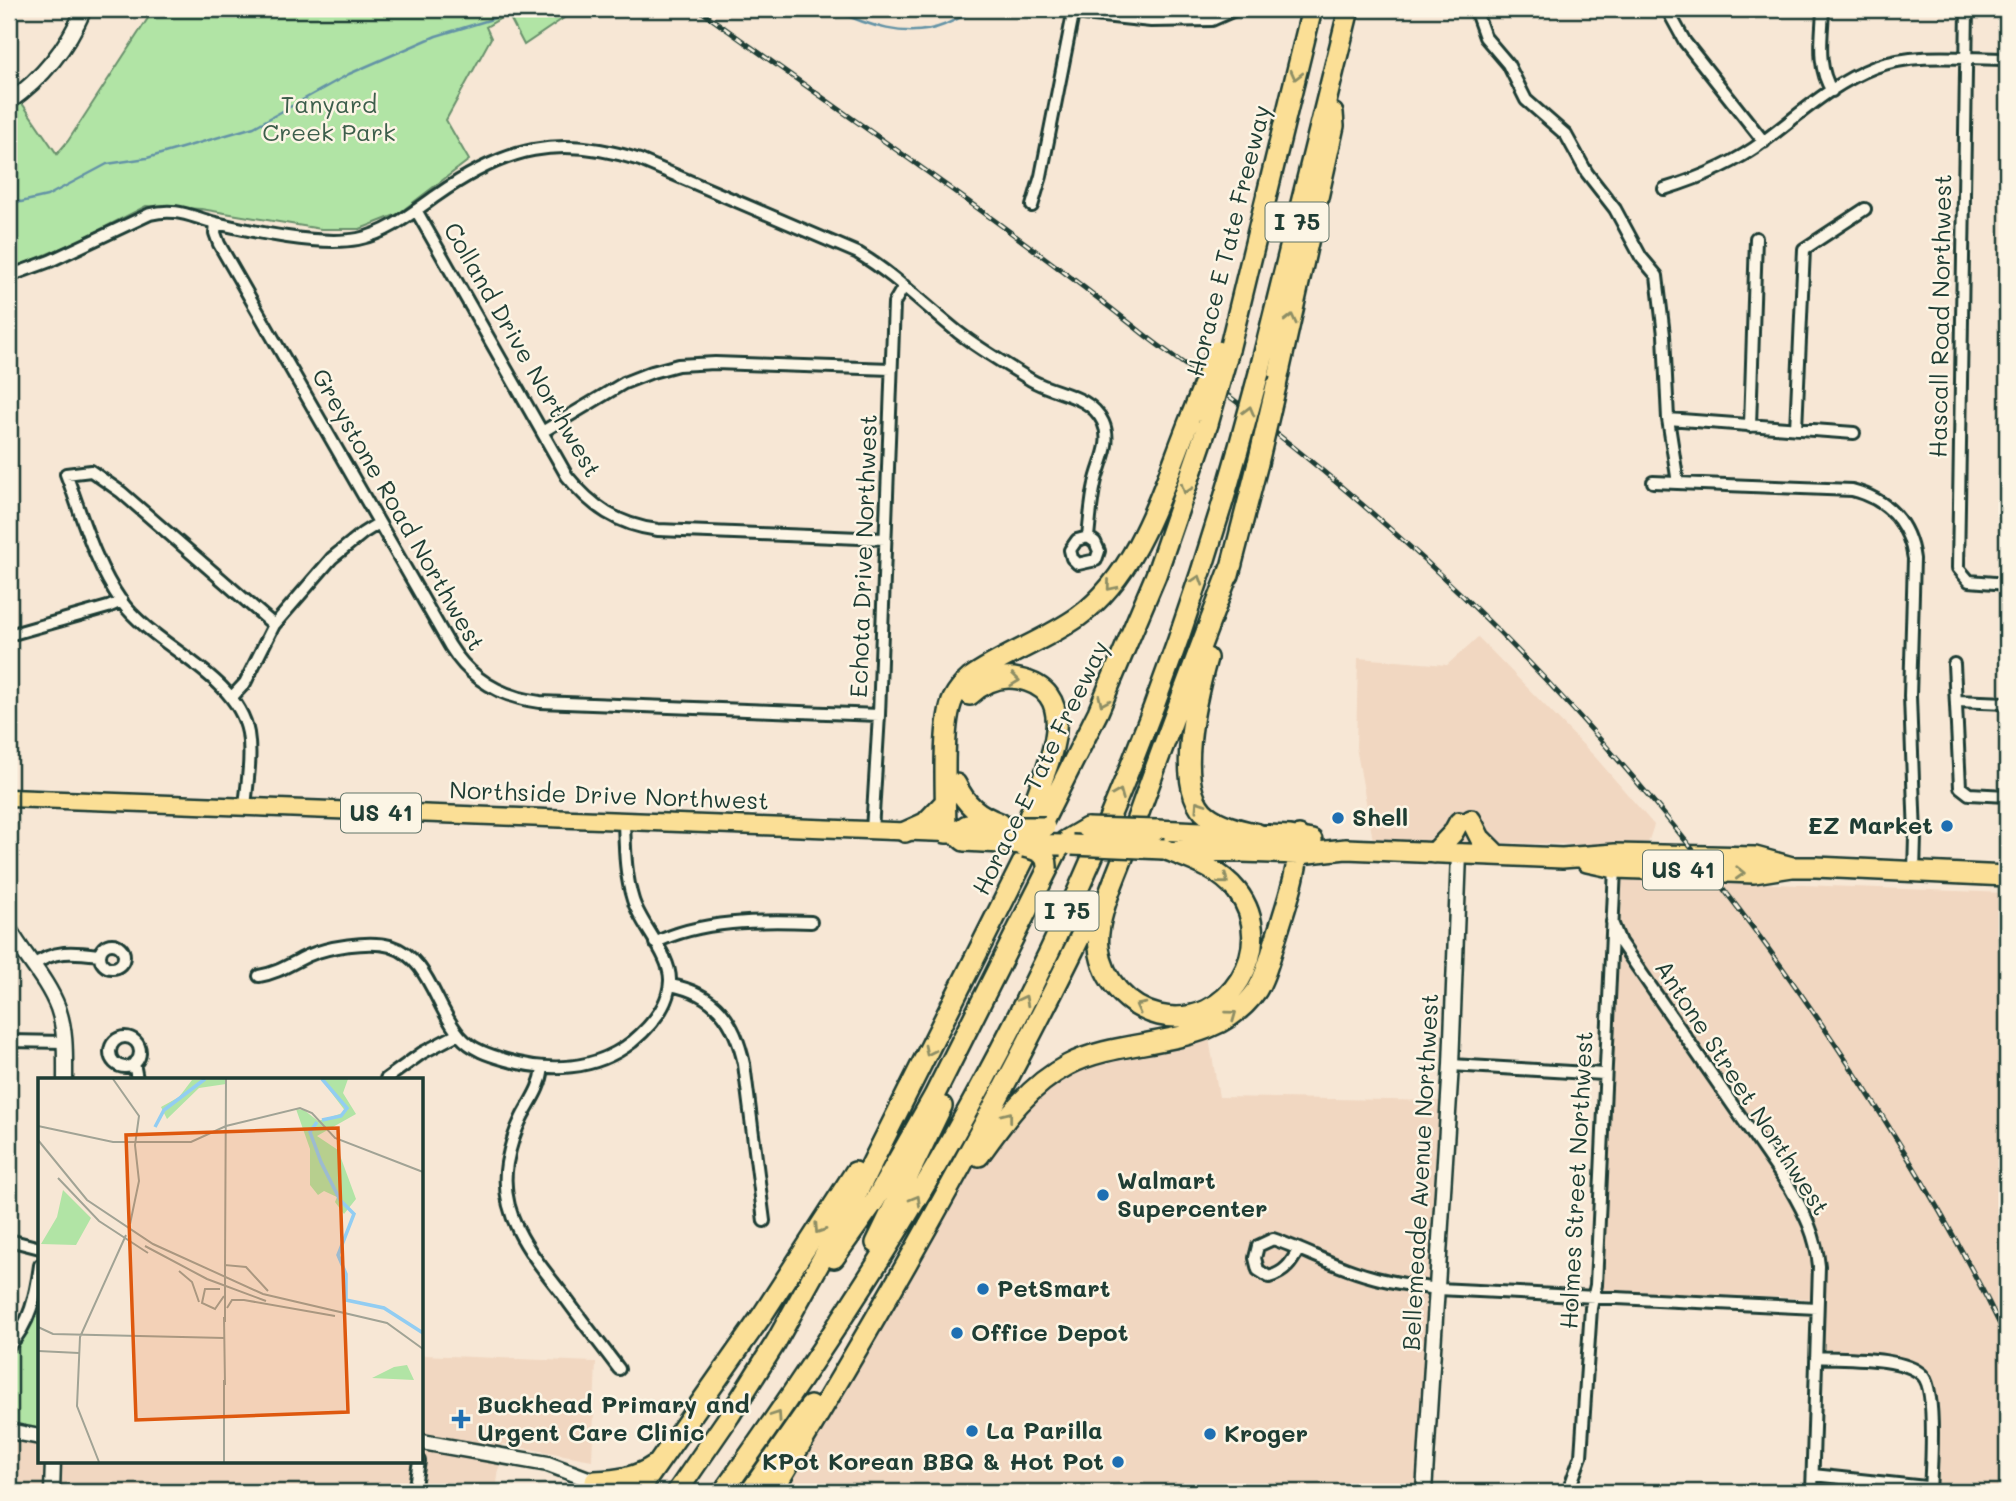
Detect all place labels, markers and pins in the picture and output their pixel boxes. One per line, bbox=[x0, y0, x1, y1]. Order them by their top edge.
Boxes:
place label: Shell bbox=[1352, 801, 1408, 832]
place label: EZ Market bbox=[1807, 809, 1933, 840]
marker: Shell bbox=[1330, 810, 1346, 826]
marker: EZ Market bbox=[1939, 818, 1955, 834]
place label: Walmart Supercenter bbox=[1117, 1164, 1268, 1223]
marker: Walmart Supercenter bbox=[1095, 1187, 1111, 1203]
place label: PetSmart bbox=[997, 1272, 1110, 1303]
marker: PetSmart bbox=[975, 1281, 991, 1297]
place label: Office Depot bbox=[971, 1316, 1128, 1347]
marker: Office Depot bbox=[949, 1325, 965, 1341]
place label: Buckhead Primary and Urgent Care Clinic bbox=[477, 1388, 750, 1447]
marker: Buckhead Primary and Urgent Care Clinic bbox=[451, 1409, 471, 1429]
place label: La Parilla bbox=[986, 1414, 1103, 1445]
place label: Kroger bbox=[1224, 1417, 1308, 1448]
marker: La Parilla bbox=[964, 1423, 980, 1439]
marker: Kroger bbox=[1202, 1426, 1218, 1442]
place label: KPot Korean BBQ & Hot Pot bbox=[762, 1445, 1104, 1476]
marker: KPot Korean BBQ & Hot Pot bbox=[1110, 1454, 1126, 1470]

